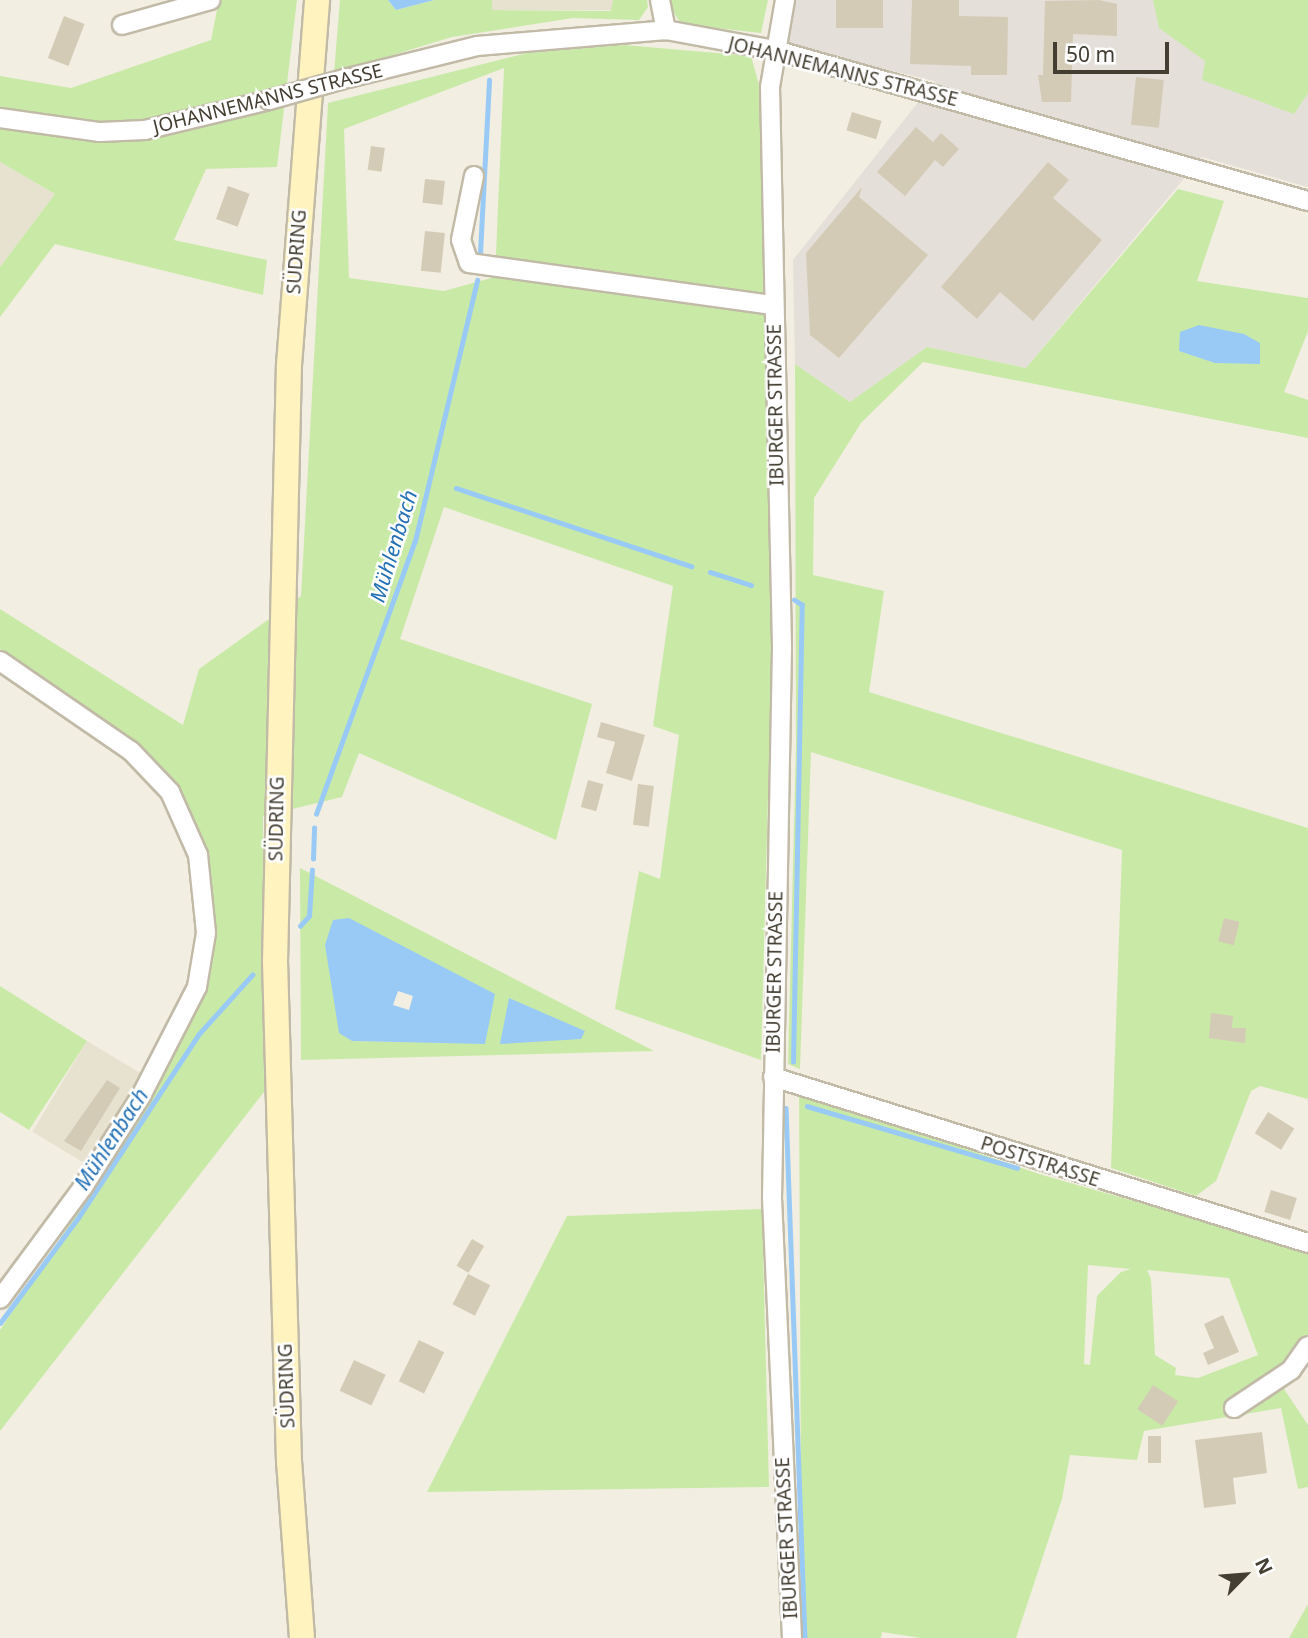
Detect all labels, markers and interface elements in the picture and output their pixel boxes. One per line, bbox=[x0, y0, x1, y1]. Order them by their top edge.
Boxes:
scale bar bbox=[1056, 28, 1172, 72]
street label: JOHANNEMANNS STRASSE bbox=[726, 32, 960, 112]
text: 50 m bbox=[1066, 40, 1115, 68]
street label: JOHANNEMANNS STRASSE bbox=[151, 59, 385, 139]
street label: SÜDRING bbox=[283, 209, 311, 295]
street label: IBURGER STRASSE bbox=[763, 324, 789, 486]
water label: Mühlenbach bbox=[364, 487, 422, 605]
street label: SÜDRING bbox=[265, 776, 289, 862]
street label: IBURGER STRASSE bbox=[762, 891, 788, 1053]
water label: Mühlenbach bbox=[69, 1084, 153, 1194]
street label: POSTSTRASSE bbox=[978, 1132, 1102, 1192]
street label: SÜDRING bbox=[274, 1343, 300, 1429]
street label: IBURGER STRASSE bbox=[771, 1456, 803, 1620]
north arrow bbox=[1210, 1540, 1280, 1610]
text: N bbox=[1249, 1554, 1279, 1579]

